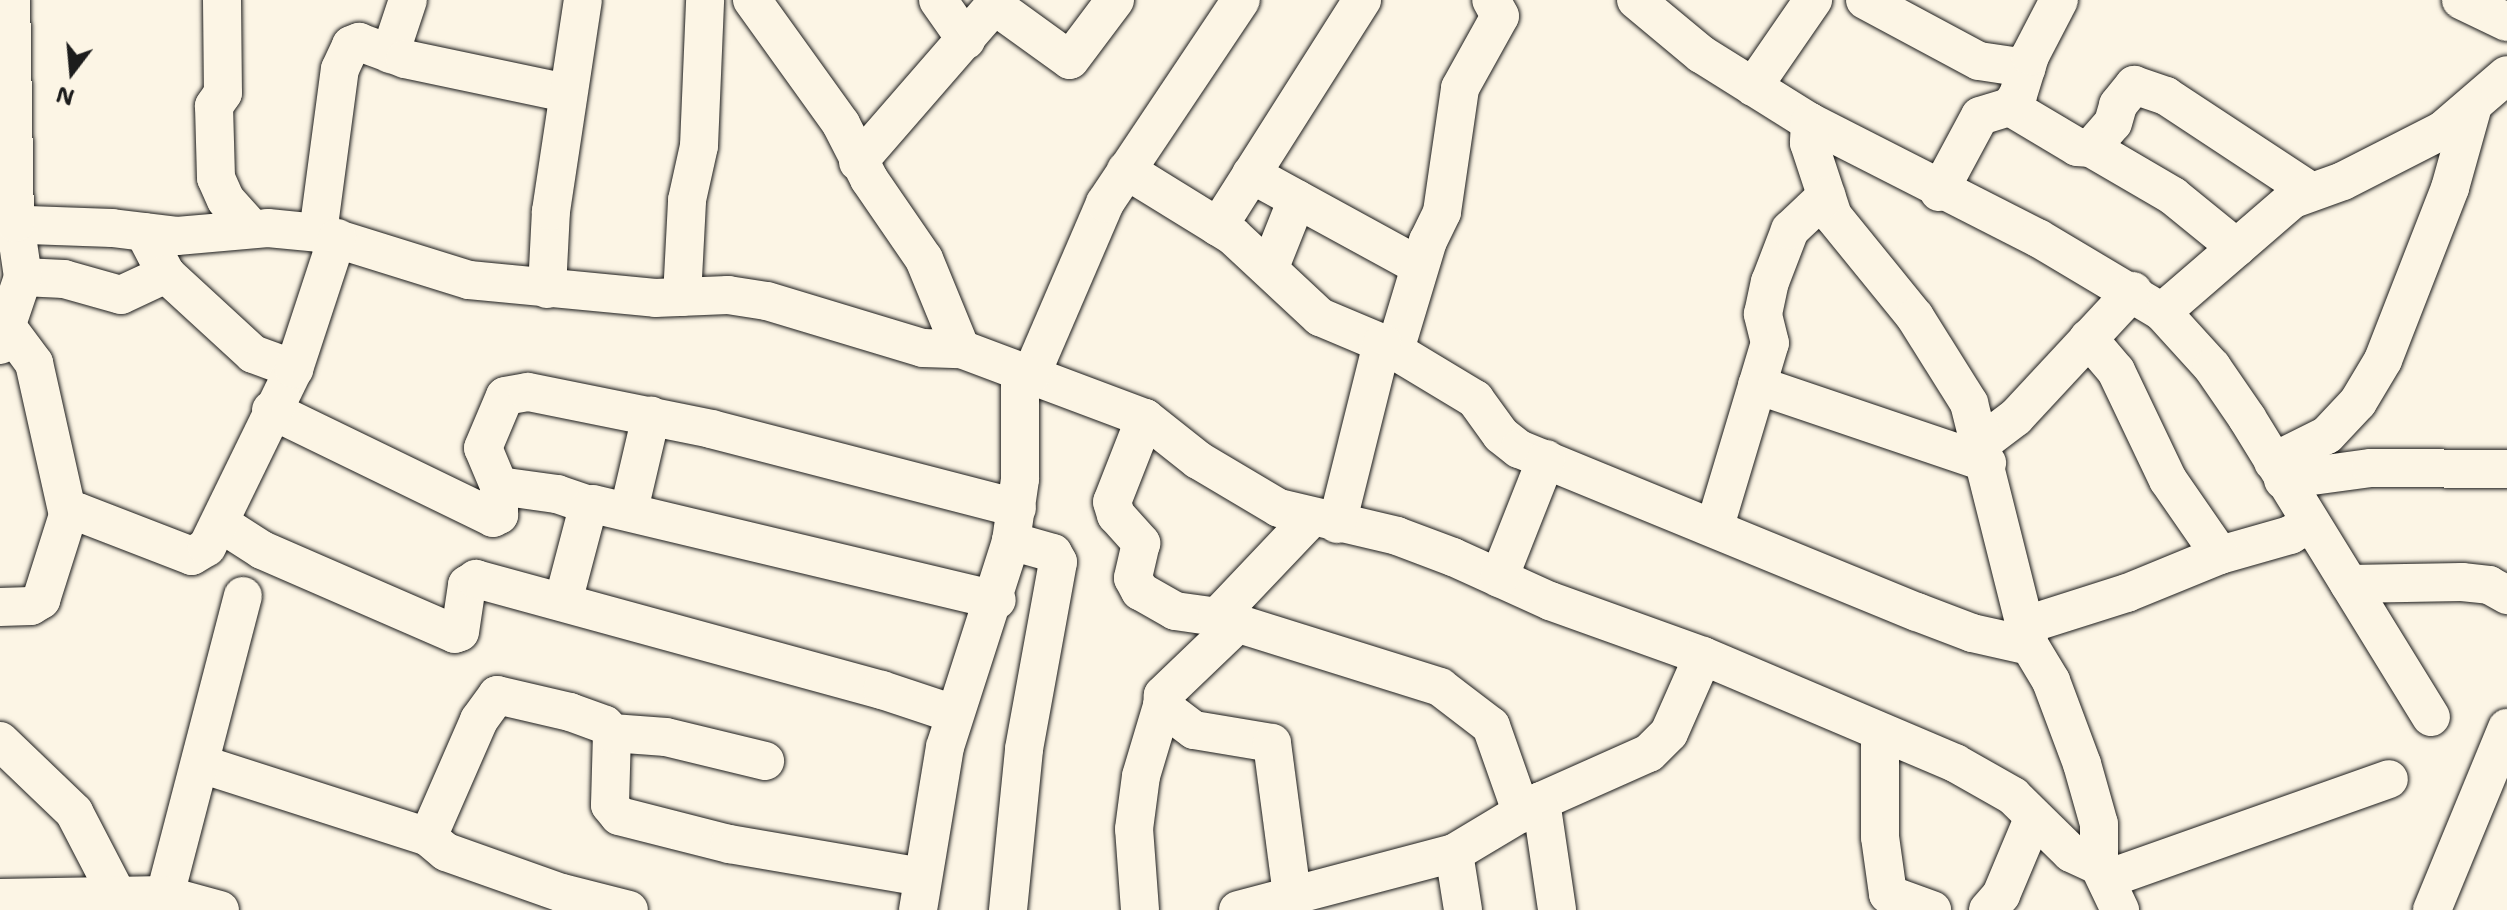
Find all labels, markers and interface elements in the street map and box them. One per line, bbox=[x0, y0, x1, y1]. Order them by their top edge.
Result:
north arrow bbox=[32, 32, 112, 112]
text: N bbox=[53, 79, 78, 112]

